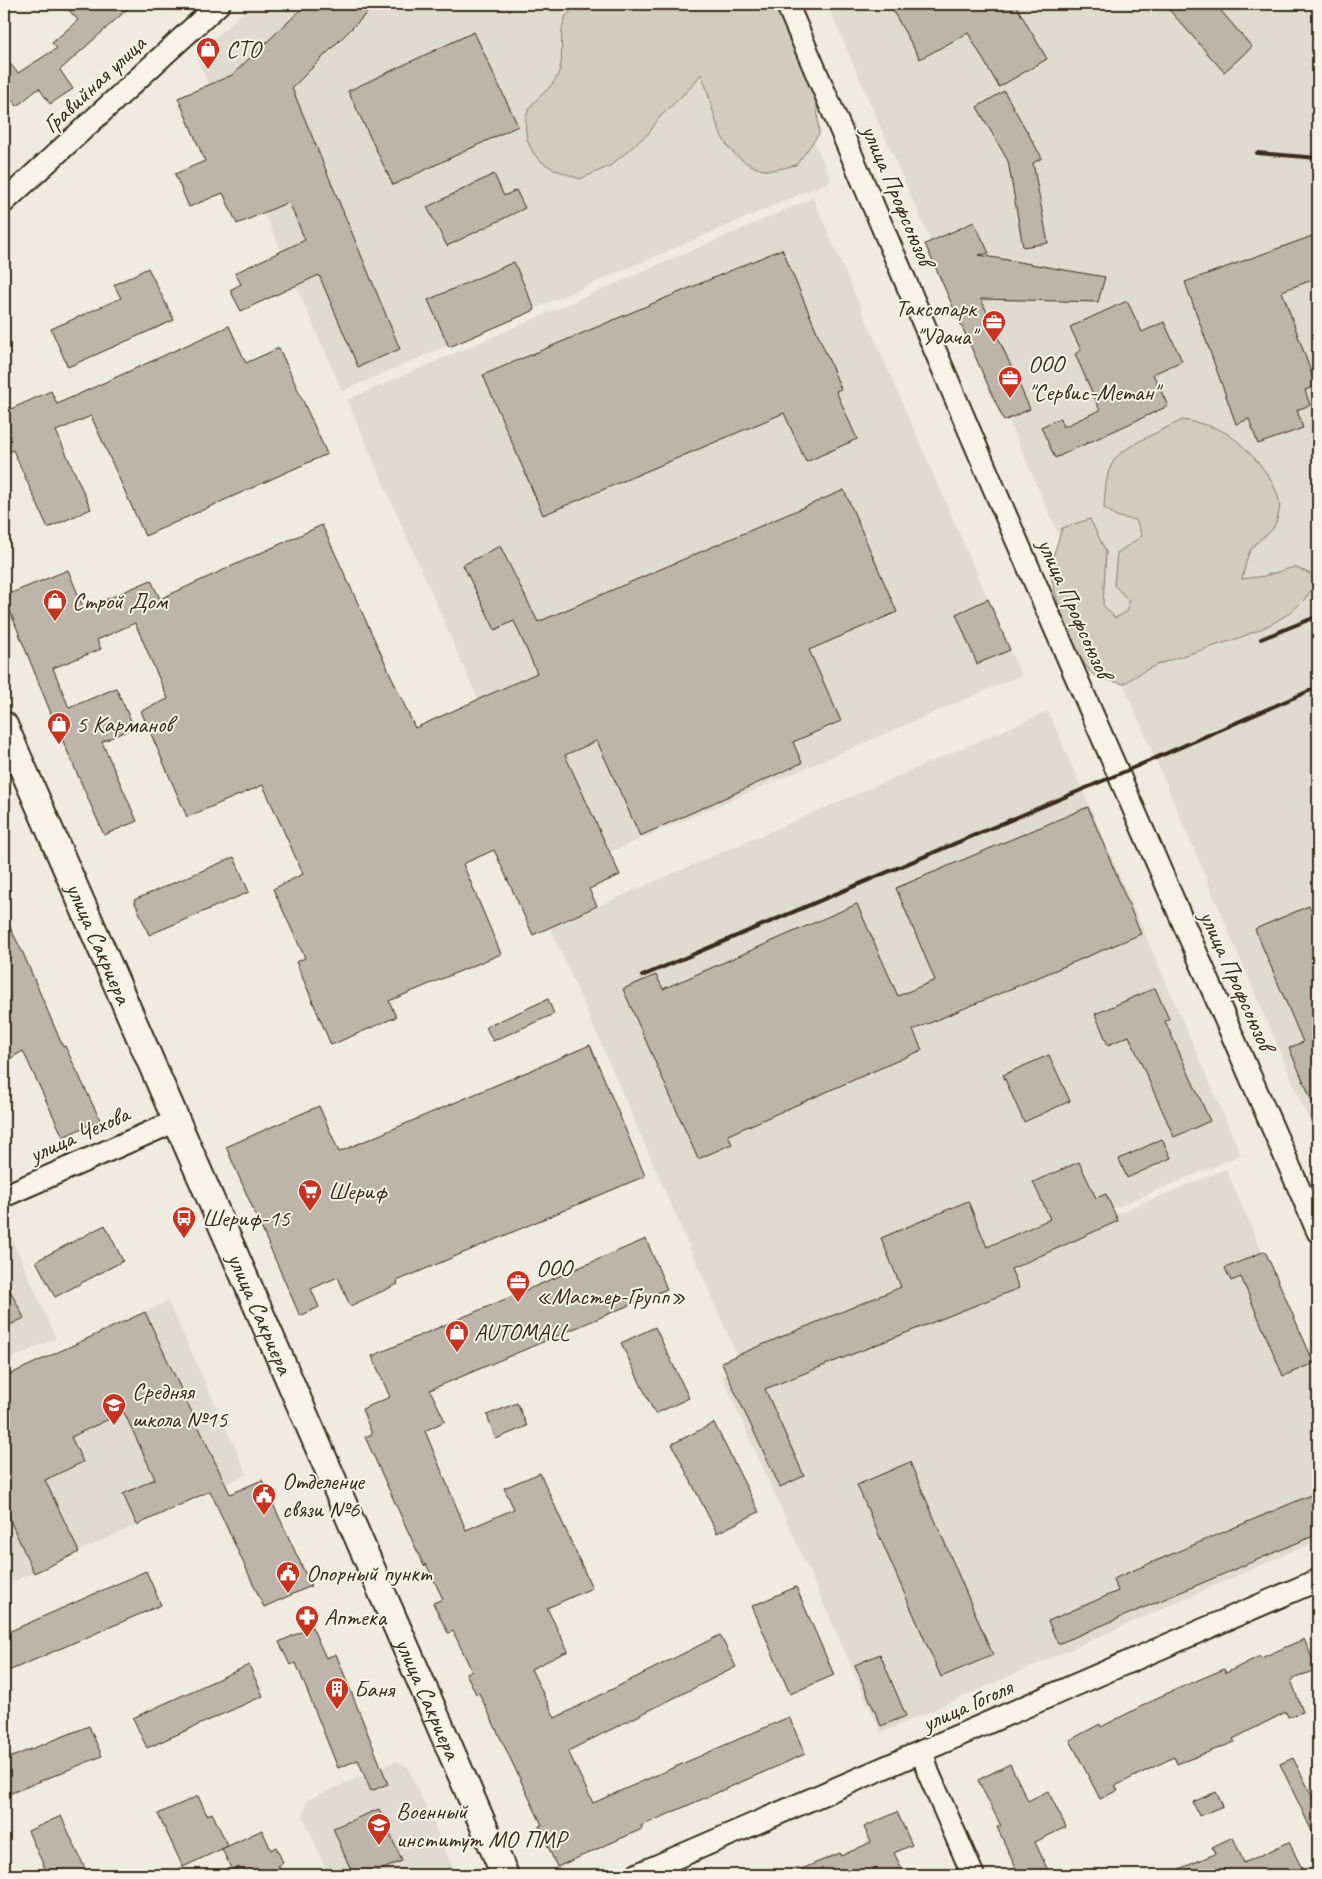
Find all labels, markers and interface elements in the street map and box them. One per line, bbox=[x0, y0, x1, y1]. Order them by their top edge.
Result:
street label: Гравийная улица bbox=[36, 28, 153, 139]
place label: СТО bbox=[226, 34, 264, 64]
shop icon: СТО bbox=[195, 36, 221, 70]
street label: улица Профсоюзов bbox=[854, 118, 943, 275]
place label: Таксопарк "Удача" bbox=[895, 293, 981, 351]
office icon: Таксопарк "Удача" bbox=[981, 309, 1007, 343]
place label: ООО "Сервис-Метан" bbox=[1028, 349, 1164, 407]
office icon: ООО "Сервис-Метан" bbox=[997, 365, 1023, 399]
street label: улица Профсоюзов bbox=[1030, 532, 1121, 688]
place label: Строй Дом bbox=[72, 586, 169, 616]
shop icon: Строй Дом bbox=[42, 588, 68, 622]
place label: 5 Карманов bbox=[76, 709, 178, 739]
shop icon: 5 Карманов bbox=[46, 711, 72, 745]
street label: улица Сакриера bbox=[59, 876, 139, 1010]
street label: улица Профсоюзов bbox=[1192, 904, 1283, 1060]
street label: улица Чехова bbox=[23, 1098, 136, 1170]
place label: Шериф bbox=[328, 1176, 388, 1206]
supermarket icon: Шериф bbox=[297, 1178, 323, 1212]
place label: Шериф-15 bbox=[202, 1203, 291, 1233]
bus stop icon: Шериф-15 bbox=[171, 1205, 197, 1239]
street label: улица Сакриера bbox=[220, 1246, 301, 1380]
place label: ООО «Мастер-Групп» bbox=[536, 1253, 686, 1311]
office icon: ООО «Мастер-Групп» bbox=[505, 1269, 531, 1303]
place label: AUTOMALL bbox=[474, 1317, 570, 1347]
shop icon: AUTOMALL bbox=[444, 1319, 470, 1353]
place label: Средняя школа №15 bbox=[132, 1376, 229, 1434]
school or university icon: Средняя школа №15 bbox=[101, 1392, 127, 1426]
place label: Отделение связи №6 bbox=[282, 1466, 366, 1524]
public building icon: Отделение связи №6 bbox=[251, 1482, 277, 1516]
place label: Опорный пункт bbox=[306, 1558, 433, 1588]
public building icon: Опорный пункт bbox=[275, 1560, 301, 1594]
place label: Аптека bbox=[324, 1602, 387, 1632]
pharmacy icon: Аптека bbox=[294, 1604, 320, 1638]
street label: улица Сакриера bbox=[388, 1631, 468, 1765]
street label: улица Гоголя bbox=[915, 1671, 1019, 1739]
place label: Баня bbox=[354, 1674, 396, 1704]
building icon: Баня bbox=[324, 1676, 350, 1710]
place label: Военный институт МО ПМР bbox=[396, 1796, 570, 1854]
school or university icon: Военный институт МО ПМР bbox=[366, 1812, 392, 1846]

